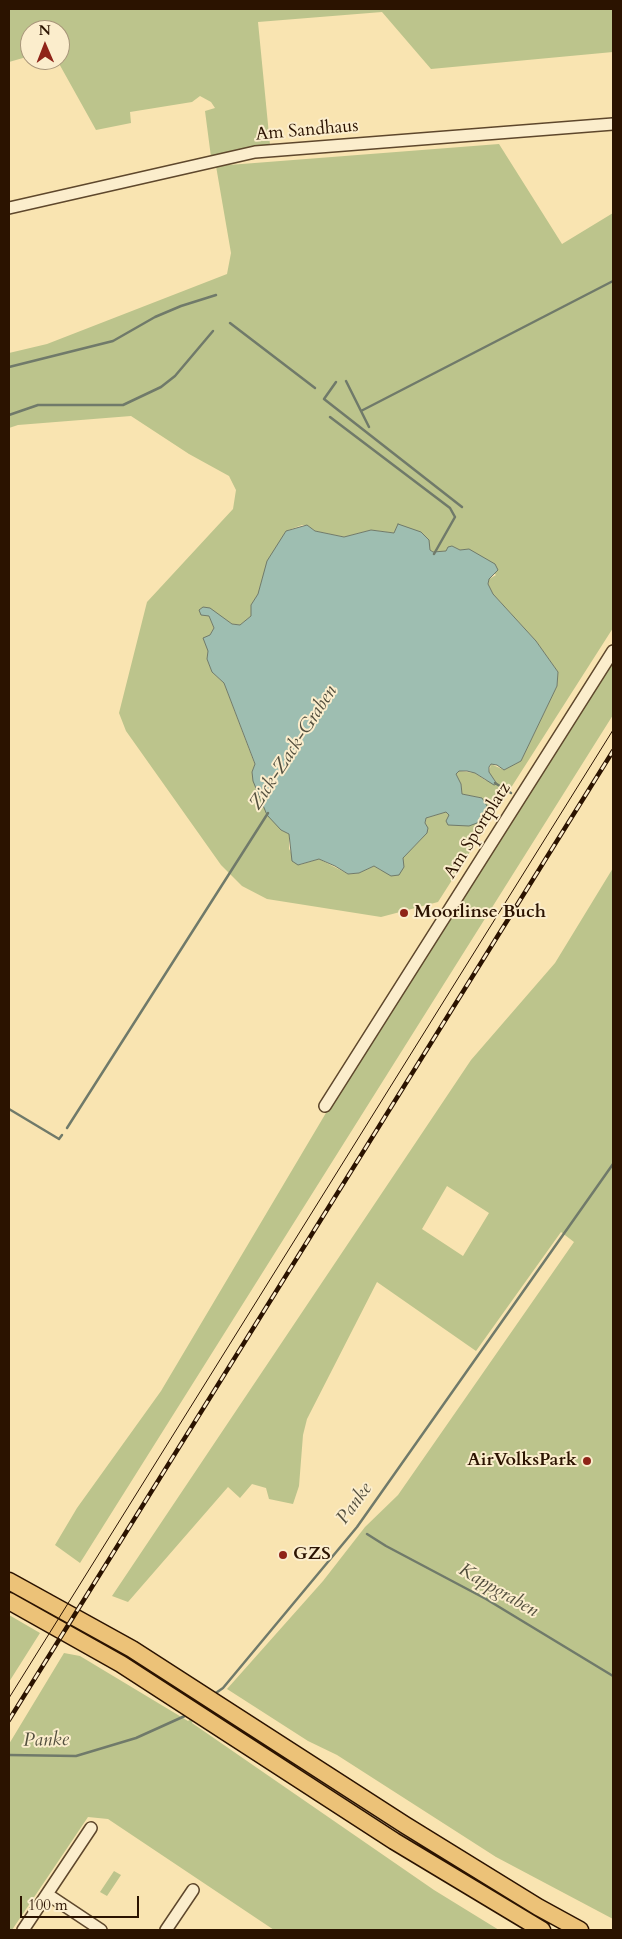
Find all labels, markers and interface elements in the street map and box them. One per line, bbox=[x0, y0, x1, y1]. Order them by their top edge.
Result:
north arrow bbox=[20, 20, 70, 70]
text: N bbox=[39, 21, 51, 40]
street label: Am Sandhaus bbox=[255, 116, 359, 146]
water label: Zick-Zack-Graben bbox=[245, 682, 343, 814]
street label: Am Sportplatz bbox=[440, 779, 516, 883]
place label: Moorlinse Buch bbox=[414, 902, 546, 924]
marker: Moorlinse Buch bbox=[398, 907, 410, 919]
place label: AirVolksPark bbox=[467, 1450, 577, 1472]
marker: AirVolksPark bbox=[581, 1455, 593, 1467]
water label: Panke bbox=[332, 1479, 378, 1529]
place label: GZS bbox=[293, 1544, 331, 1566]
marker: GZS bbox=[277, 1549, 289, 1561]
water label: Kappgraben bbox=[454, 1559, 542, 1623]
water label: Panke bbox=[23, 1729, 69, 1753]
scale bar bbox=[22, 1886, 141, 1918]
text: 100 m bbox=[28, 1895, 68, 1915]

